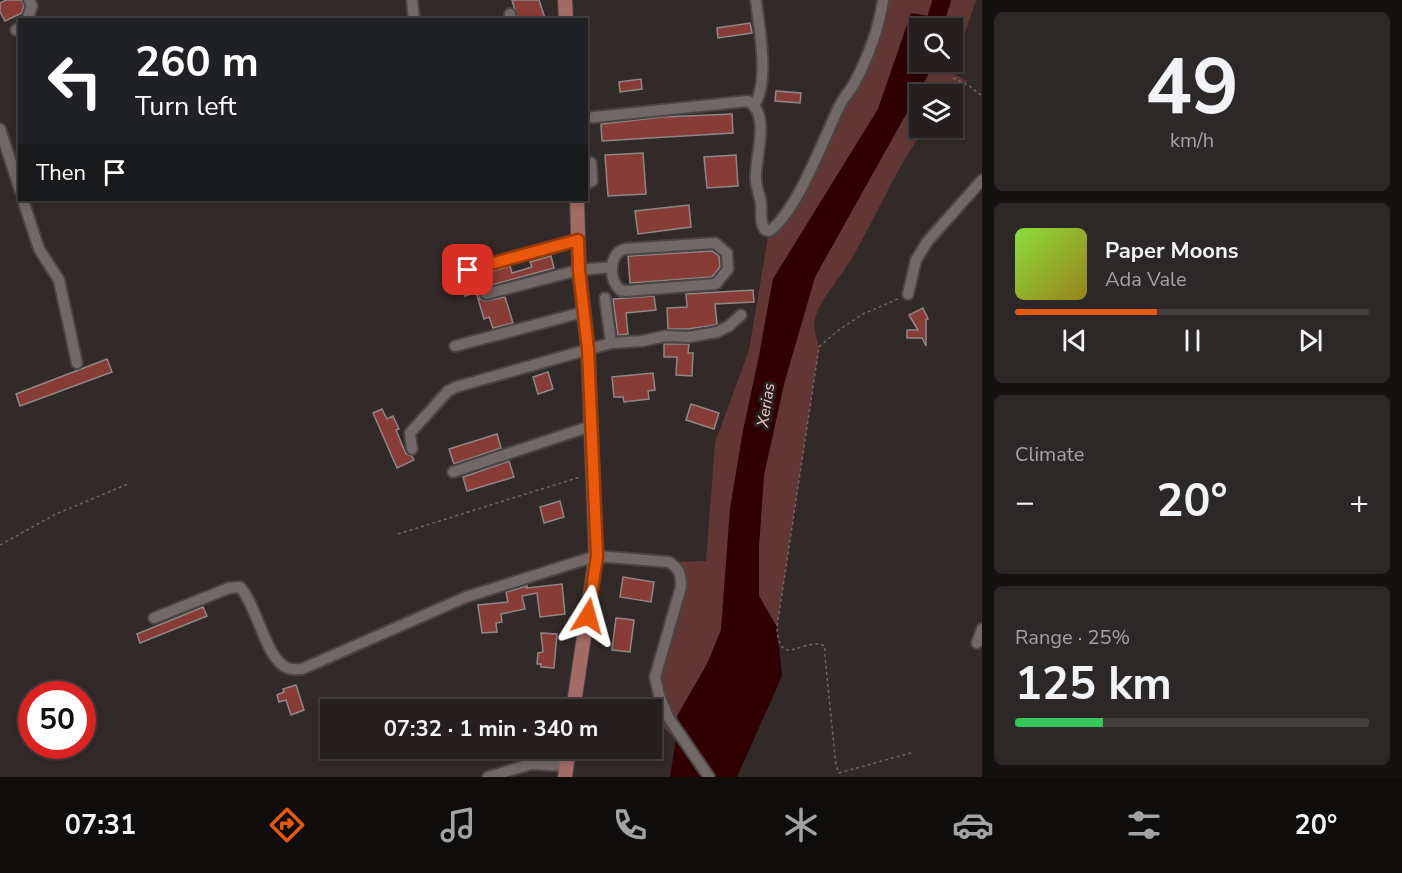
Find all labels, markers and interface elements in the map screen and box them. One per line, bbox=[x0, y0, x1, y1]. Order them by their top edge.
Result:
map controls bbox=[909, 18, 963, 138]
button: search bbox=[909, 18, 963, 72]
text: 260 m bbox=[135, 34, 259, 91]
text: 49 bbox=[1145, 34, 1239, 141]
icon: left bbox=[36, 42, 114, 120]
button: layers bbox=[909, 84, 963, 138]
text: Turn left bbox=[135, 88, 236, 125]
text: km/h bbox=[1170, 127, 1214, 154]
icon: arrive bbox=[98, 156, 131, 189]
text: Then bbox=[36, 158, 86, 188]
text: Paper Moons bbox=[1105, 236, 1239, 266]
pin bbox=[442, 244, 493, 295]
icon: arrive bbox=[451, 253, 484, 286]
text: Ada Vale bbox=[1105, 266, 1187, 293]
icon: previous bbox=[1058, 324, 1091, 357]
icon: pause bbox=[1176, 324, 1209, 357]
icon: next bbox=[1294, 324, 1327, 357]
water label: Xerias bbox=[752, 381, 780, 430]
text: Climate bbox=[1015, 441, 1084, 468]
text: 20° bbox=[1156, 471, 1228, 532]
text: − bbox=[1015, 480, 1035, 525]
text: + bbox=[1349, 480, 1369, 525]
position arrow bbox=[556, 584, 620, 648]
text: Range · 25% bbox=[1015, 624, 1130, 651]
text: 125 km bbox=[1015, 654, 1172, 715]
speed limit sign: 50 bbox=[18, 681, 96, 759]
text: 07:32 · 1 min · 340 m bbox=[384, 714, 598, 744]
icon: directions bbox=[266, 804, 308, 846]
icon: music bbox=[437, 804, 479, 846]
icon: phone bbox=[609, 804, 651, 846]
icon: climate bbox=[780, 804, 822, 846]
icon: car bbox=[952, 804, 994, 846]
icon: filters bbox=[1123, 804, 1165, 846]
text: 07:31 bbox=[65, 807, 136, 844]
text: 20° bbox=[1295, 807, 1337, 844]

